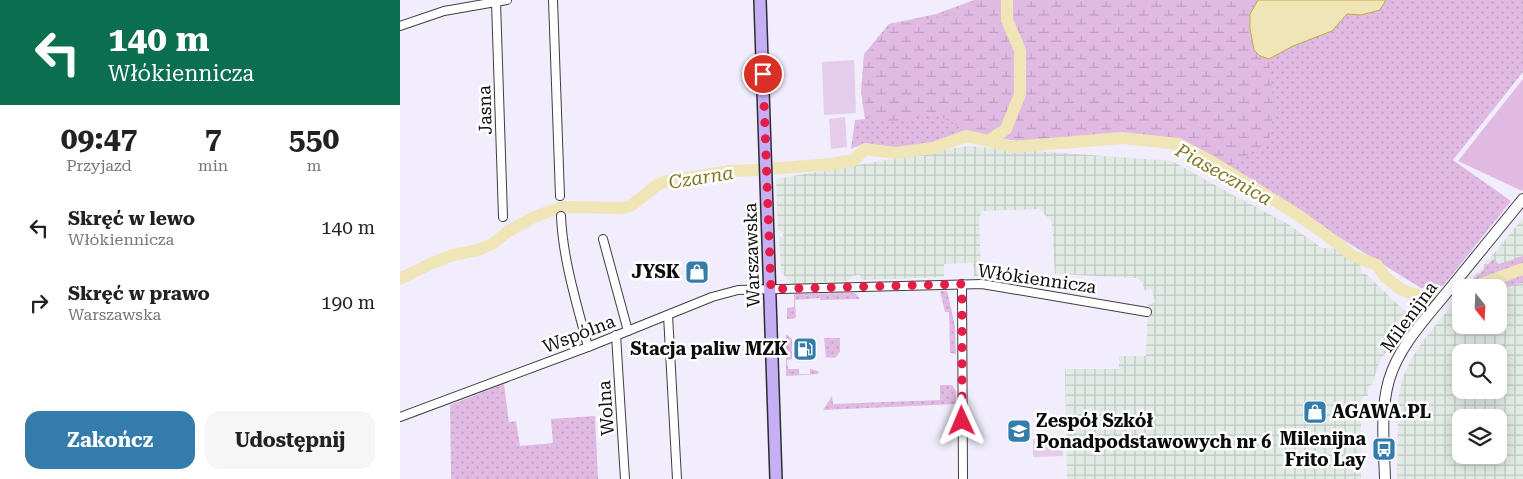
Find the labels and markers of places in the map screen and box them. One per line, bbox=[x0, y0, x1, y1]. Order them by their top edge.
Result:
pin bbox=[742, 53, 784, 95]
shop icon: JYSK bbox=[684, 259, 710, 285]
place label: JYSK bbox=[631, 261, 680, 282]
fuel station icon: Stacja paliw MZK bbox=[792, 336, 818, 362]
place label: Stacja paliw MZK bbox=[630, 338, 788, 359]
shop icon: AGAWA.PL bbox=[1302, 399, 1328, 425]
place label: AGAWA.PL bbox=[1332, 401, 1431, 422]
place label: Zespół Szkół Ponadpodstawowych nr 6 bbox=[1036, 410, 1271, 452]
school or university icon: Zespół Szkół Ponadpodstawowych nr 6 bbox=[1006, 418, 1032, 444]
place label: Milenijna Frito Lay bbox=[1280, 428, 1366, 470]
bus stop icon: Milenijna Frito Lay bbox=[1371, 436, 1397, 462]

